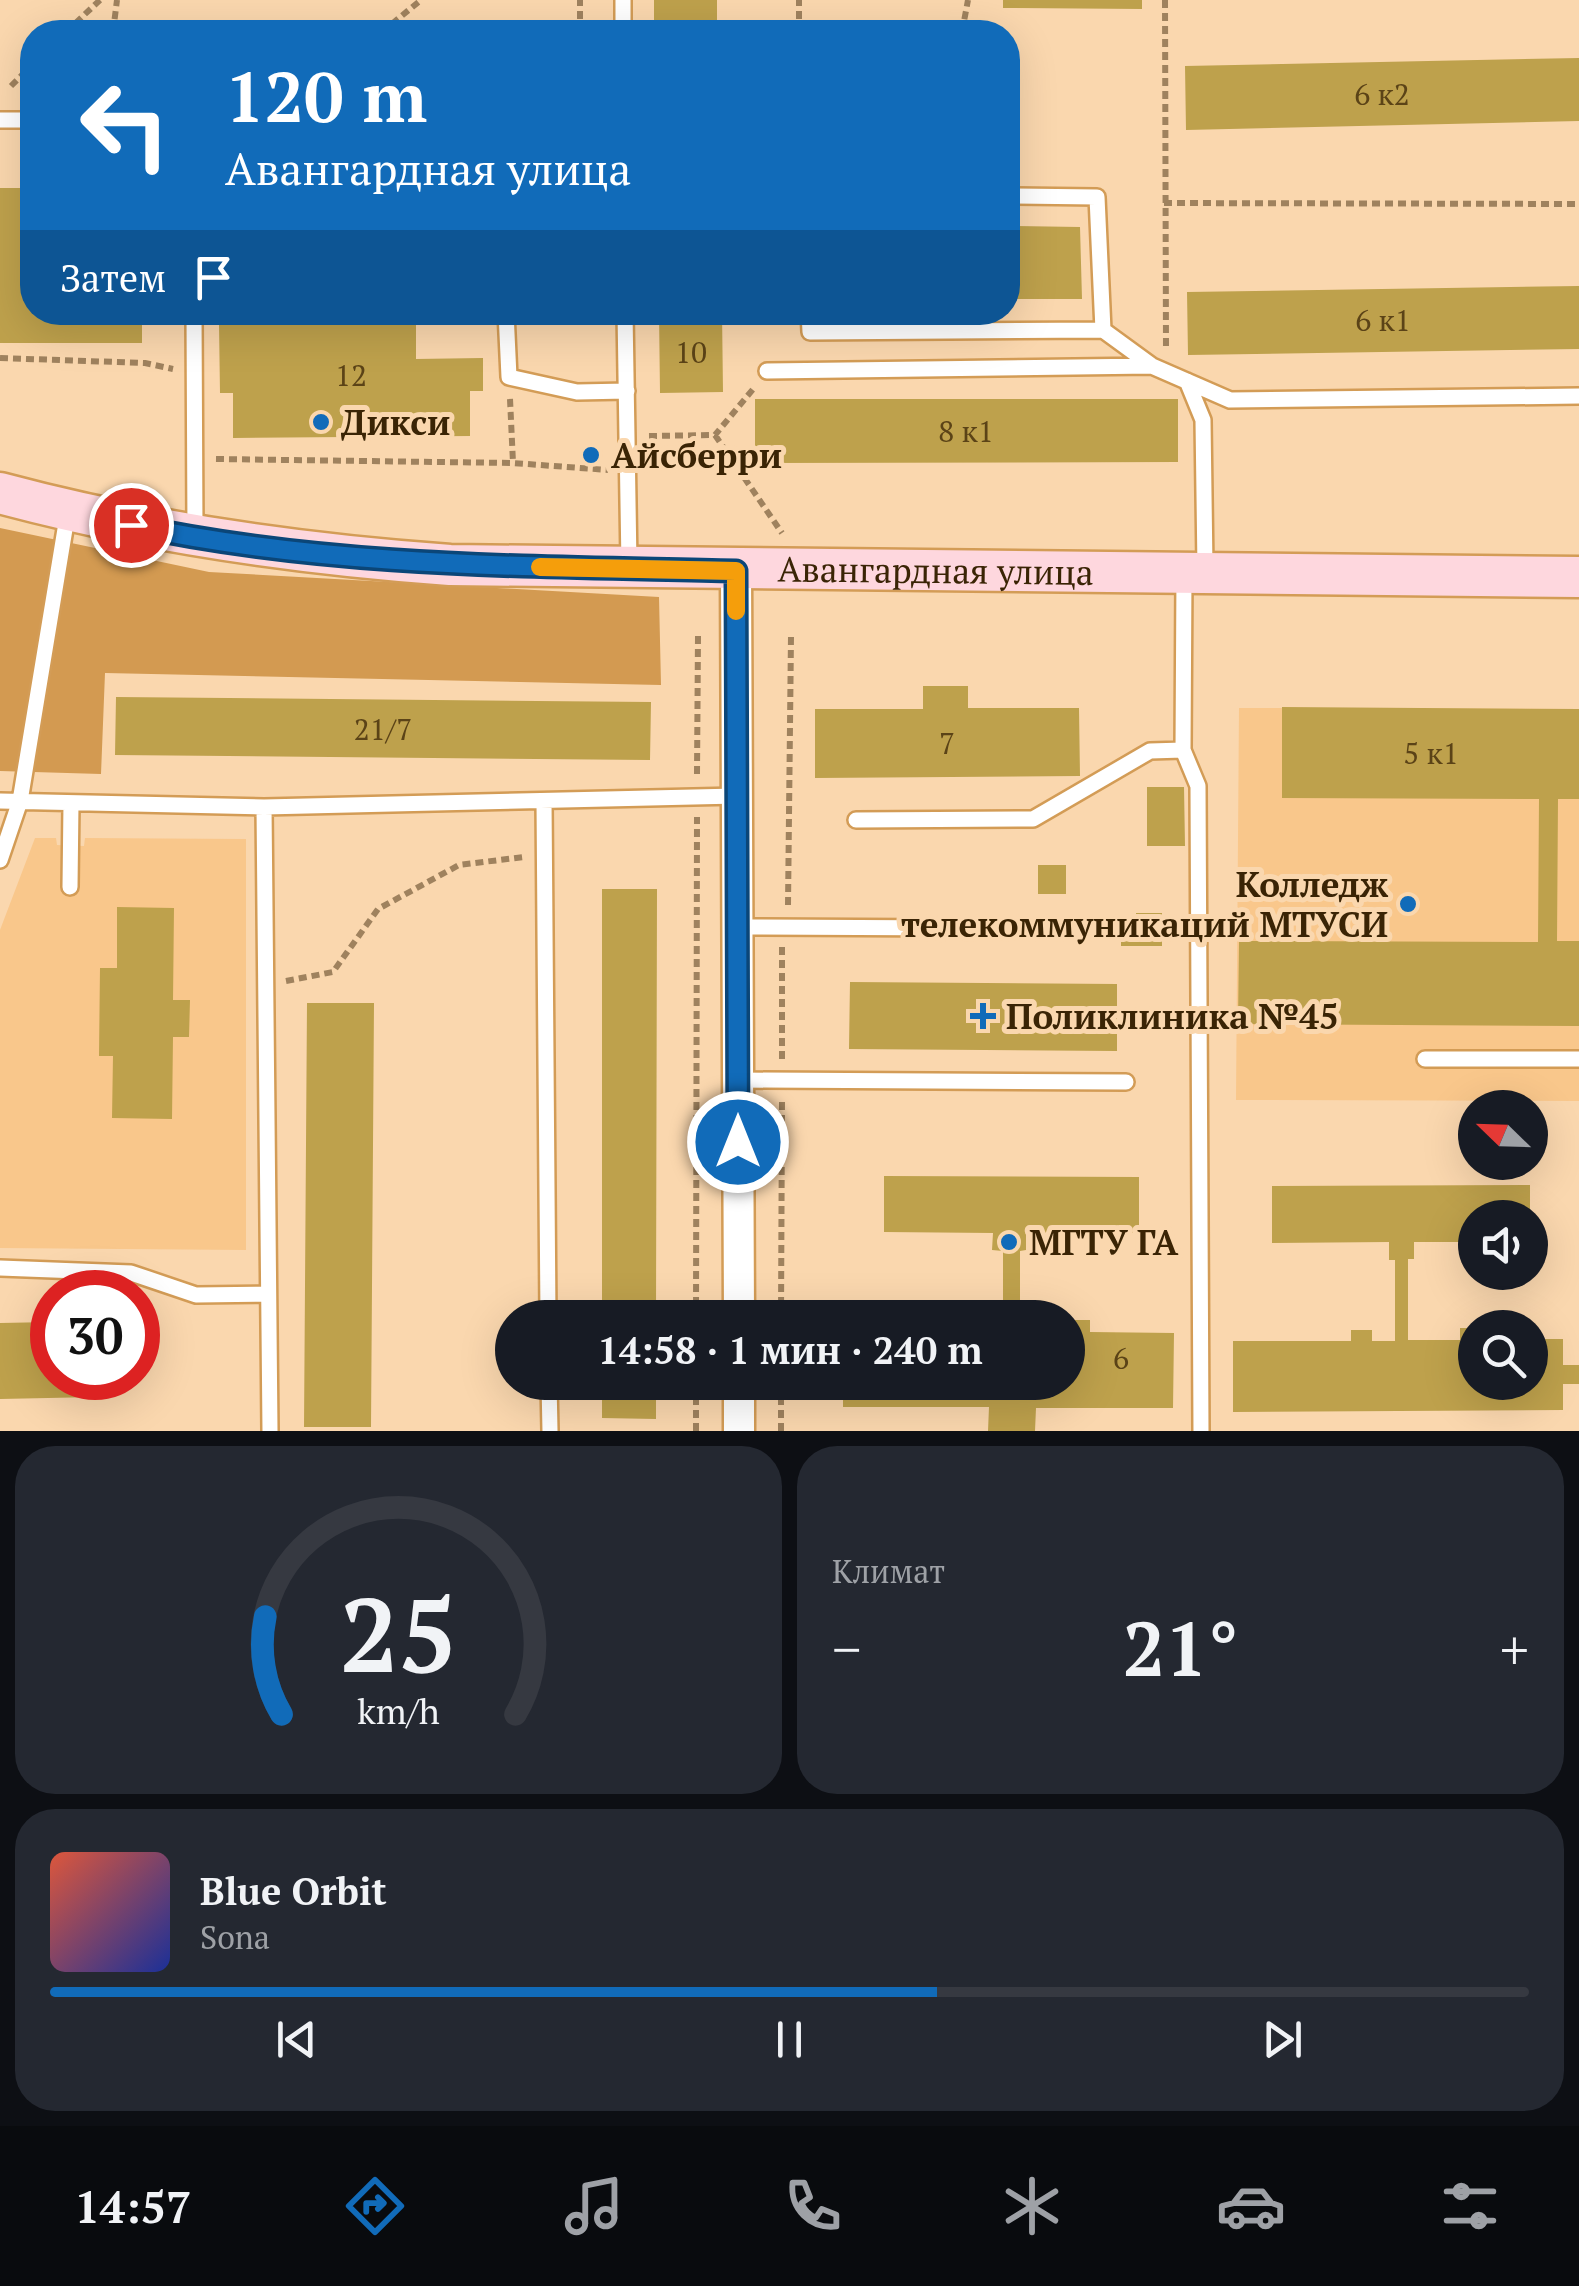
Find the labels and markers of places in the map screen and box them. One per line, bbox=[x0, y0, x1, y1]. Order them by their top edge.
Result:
place label: Дикси bbox=[341, 399, 450, 445]
marker: Дикси bbox=[310, 411, 332, 433]
place label: Айсберри bbox=[611, 432, 782, 478]
marker: Айсберри bbox=[580, 444, 602, 466]
pin bbox=[89, 483, 174, 568]
place label: Колледж телекоммуникаций МТУСИ bbox=[901, 861, 1389, 947]
marker: Колледж телекоммуникаций МТУСИ bbox=[1397, 893, 1419, 915]
place label: Поликлиника №45 bbox=[1006, 993, 1339, 1039]
marker: Поликлиника №45 bbox=[970, 1003, 996, 1029]
place label: МГТУ ГА bbox=[1029, 1219, 1179, 1265]
marker: МГТУ ГА bbox=[998, 1231, 1020, 1253]

